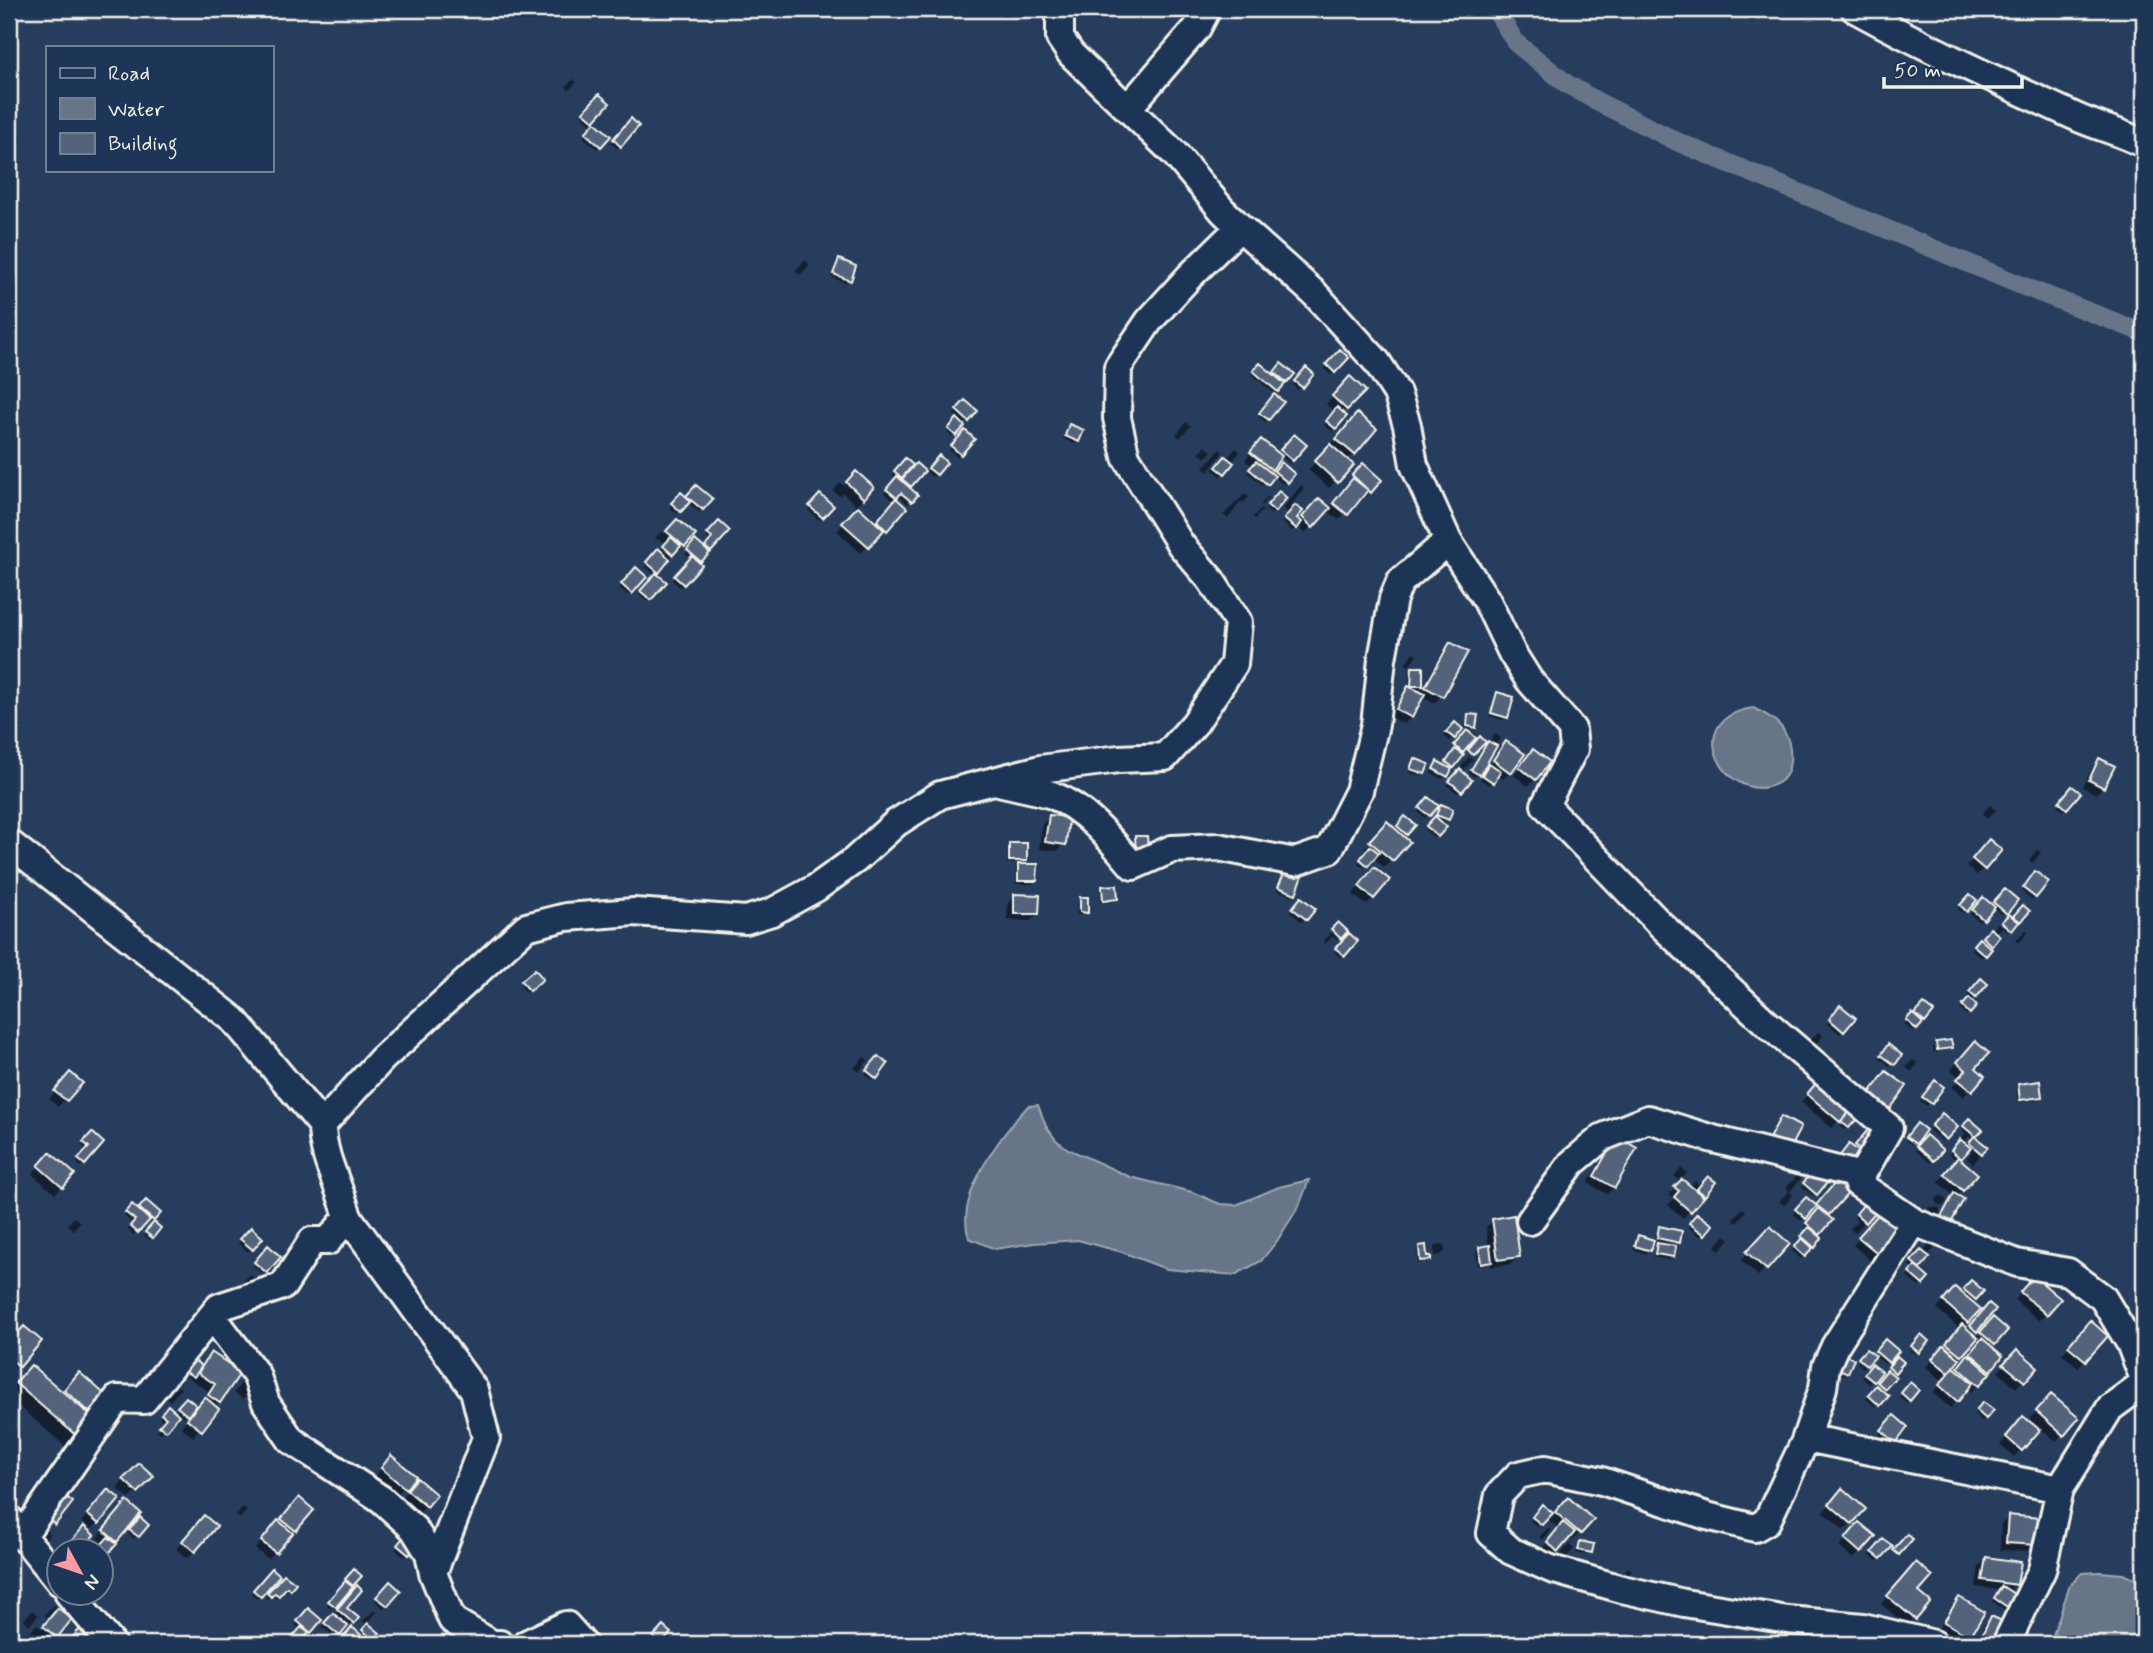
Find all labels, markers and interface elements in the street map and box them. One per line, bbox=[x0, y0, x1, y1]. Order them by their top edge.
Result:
legend bbox=[46, 46, 273, 172]
scale bar bbox=[1884, 46, 2022, 90]
text: 50 m bbox=[1894, 57, 1941, 85]
text: Road bbox=[108, 60, 150, 88]
text: Water bbox=[108, 96, 164, 124]
text: Building bbox=[108, 130, 178, 160]
north arrow bbox=[46, 1538, 116, 1608]
text: N bbox=[78, 1569, 106, 1595]

